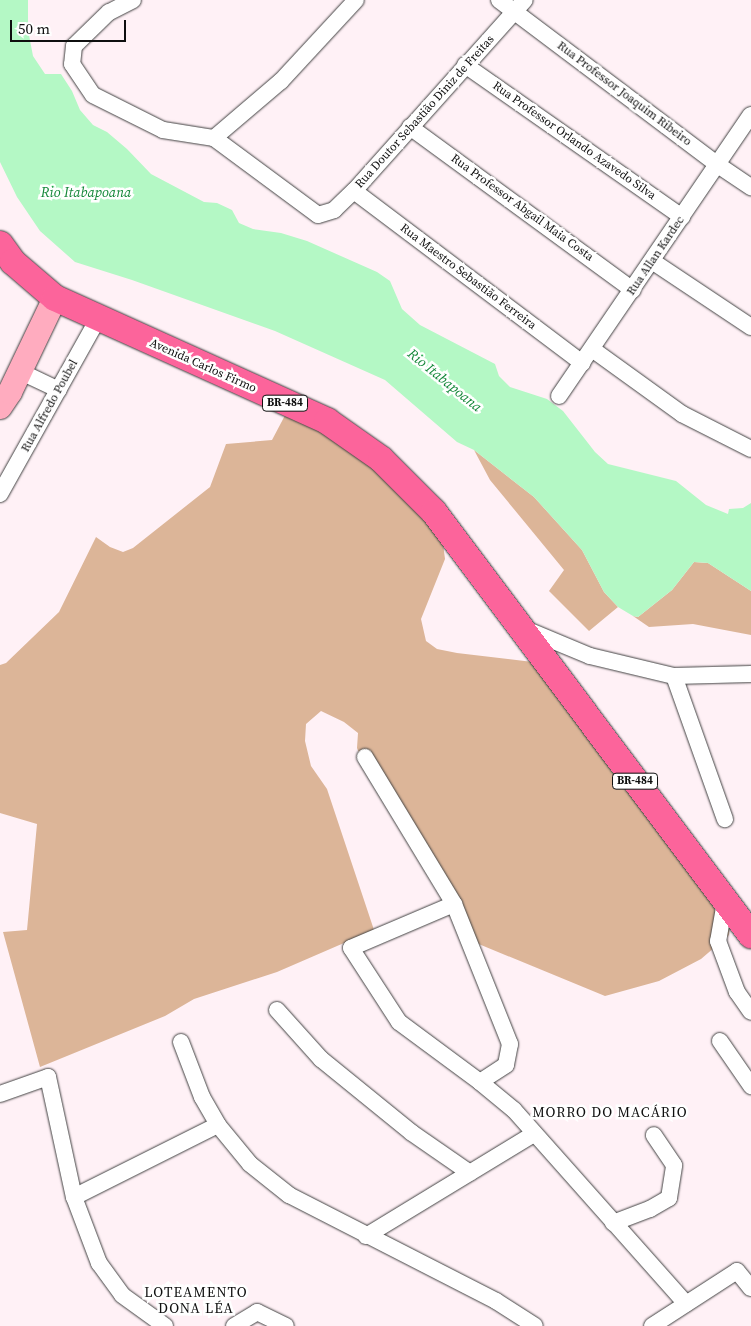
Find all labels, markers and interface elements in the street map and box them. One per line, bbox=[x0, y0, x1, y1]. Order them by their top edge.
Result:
scale bar bbox=[12, 10, 129, 42]
text: 50 m bbox=[18, 18, 50, 39]
street label: Rua Doutor Sebastião Diniz de Freitas bbox=[352, 33, 498, 191]
street label: Rua Professor Joaquim Ribeiro bbox=[554, 39, 694, 149]
street label: Rua Professor Orlando Azavedo Silva bbox=[490, 79, 658, 203]
street label: Rua Professor Abgail Maia Costa bbox=[448, 151, 596, 265]
water label: Rio Itabapoana bbox=[41, 184, 131, 200]
street label: Rua Allan Kardec bbox=[624, 214, 688, 298]
street label: Rua Maestro Sebastião Ferreira bbox=[397, 221, 539, 333]
street label: Avenida Carlos Firmo bbox=[147, 336, 259, 396]
water label: Rio Itabapoana bbox=[404, 345, 486, 415]
street label: Rua Alfredo Poubel bbox=[19, 357, 81, 455]
road number: BR-484 bbox=[261, 394, 309, 412]
road number: BR-484 bbox=[611, 772, 659, 789]
district label: MORRO DO MACÁRIO bbox=[530, 1104, 690, 1120]
district label: LOTEAMENTO DONA LÉA bbox=[143, 1284, 249, 1316]

